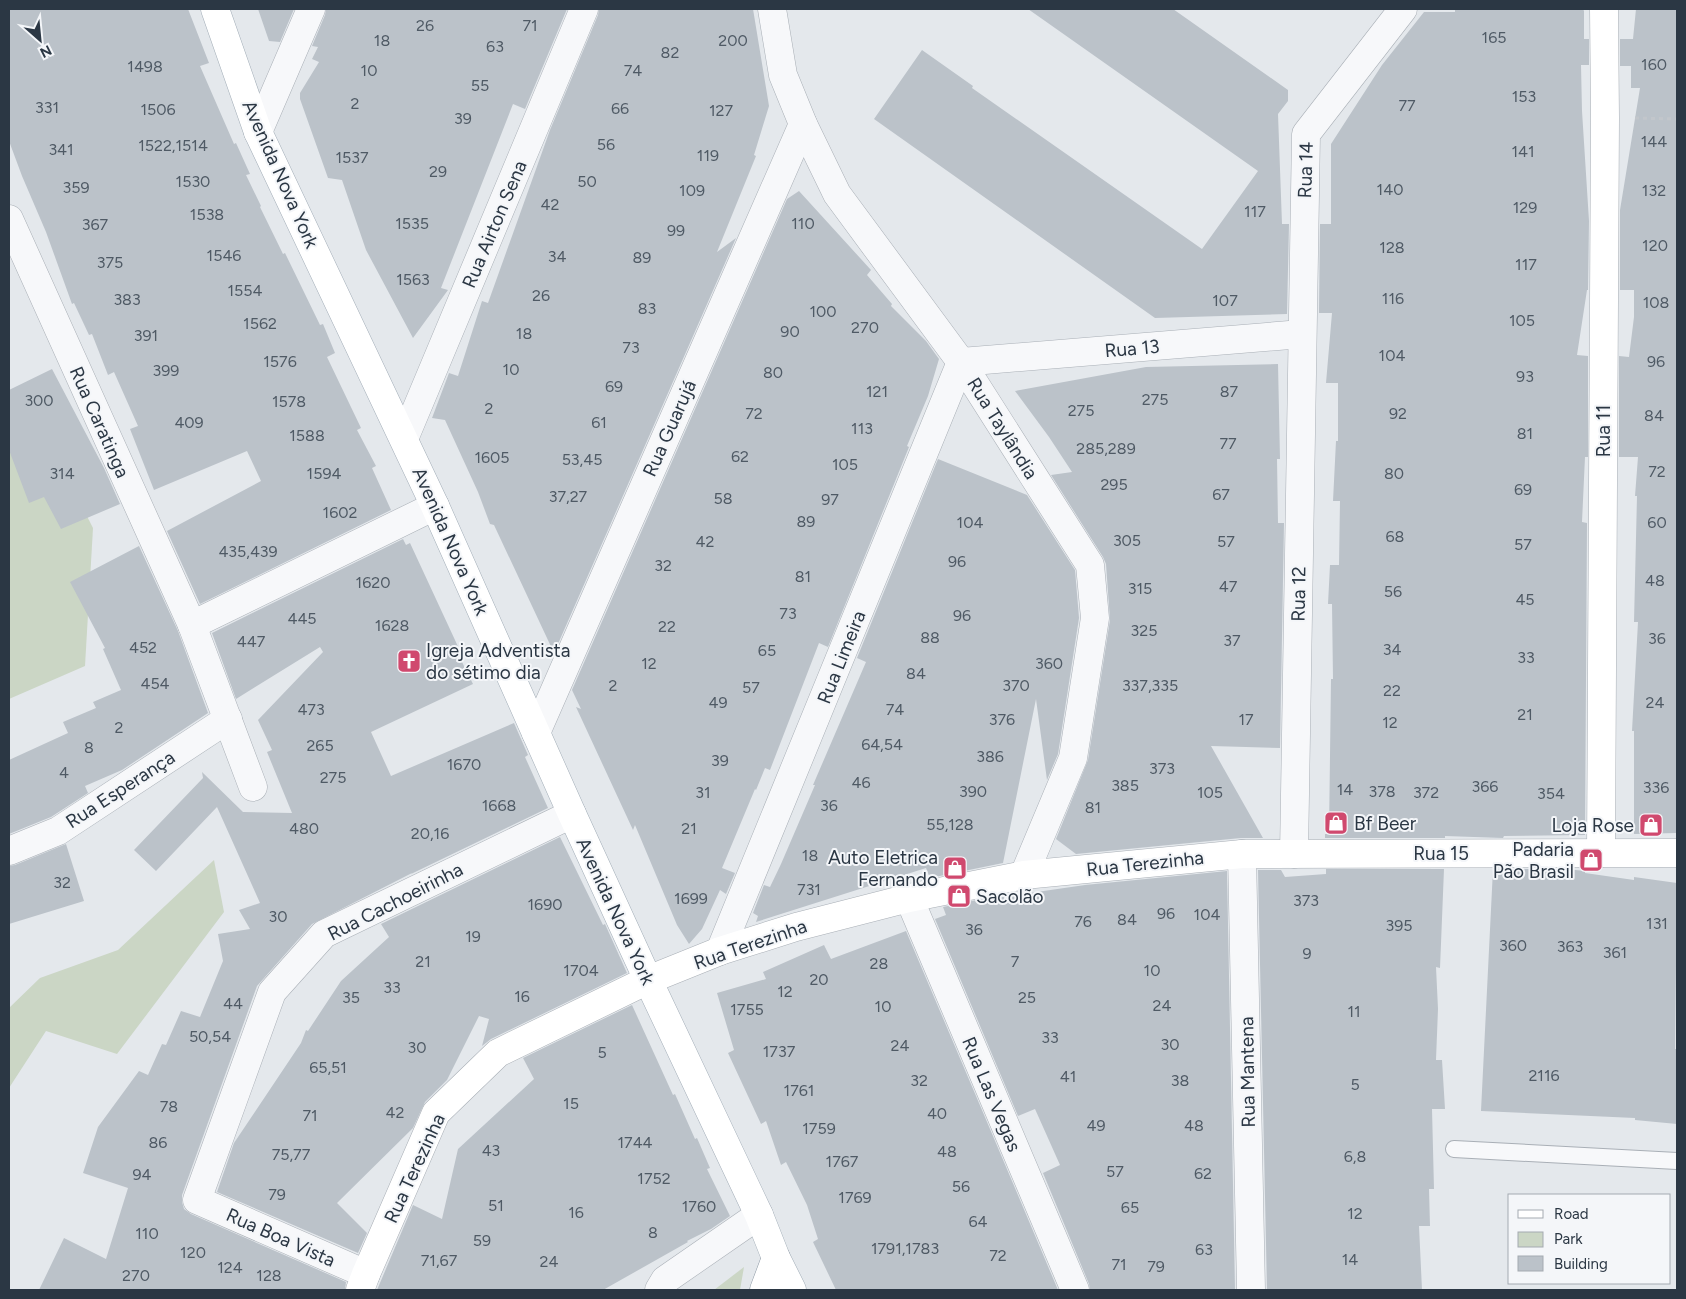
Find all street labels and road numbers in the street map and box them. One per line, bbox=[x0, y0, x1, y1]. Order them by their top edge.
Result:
street label: Avenida Nova York bbox=[238, 97, 324, 253]
street label: Rua 14 bbox=[1293, 141, 1318, 199]
street label: Rua Airton Sena bbox=[457, 157, 532, 291]
street label: Rua 13 bbox=[1104, 335, 1160, 362]
street label: Rua Caratinga bbox=[65, 363, 134, 481]
street label: Rua Taylândia bbox=[962, 373, 1043, 483]
street label: Rua Guarujá bbox=[638, 376, 701, 480]
street label: Rua 11 bbox=[1592, 405, 1615, 457]
street label: Avenida Nova York bbox=[408, 464, 494, 620]
street label: Rua 12 bbox=[1287, 566, 1310, 622]
street label: Rua Limeira bbox=[812, 607, 871, 707]
street label: Rua Esperança bbox=[61, 746, 179, 833]
street label: Avenida Nova York bbox=[571, 834, 660, 989]
street label: Rua 15 bbox=[1413, 842, 1469, 865]
street label: Rua Terezinha bbox=[1085, 846, 1205, 881]
street label: Rua Cachoeirinha bbox=[324, 857, 467, 945]
street label: Rua Terezinha bbox=[691, 914, 810, 975]
street label: Rua Mantena bbox=[1235, 1016, 1260, 1128]
street label: Rua Las Vegas bbox=[957, 1033, 1026, 1155]
street label: Rua Terezinha bbox=[379, 1110, 450, 1227]
street label: Rua Boa Vista bbox=[223, 1203, 339, 1272]

